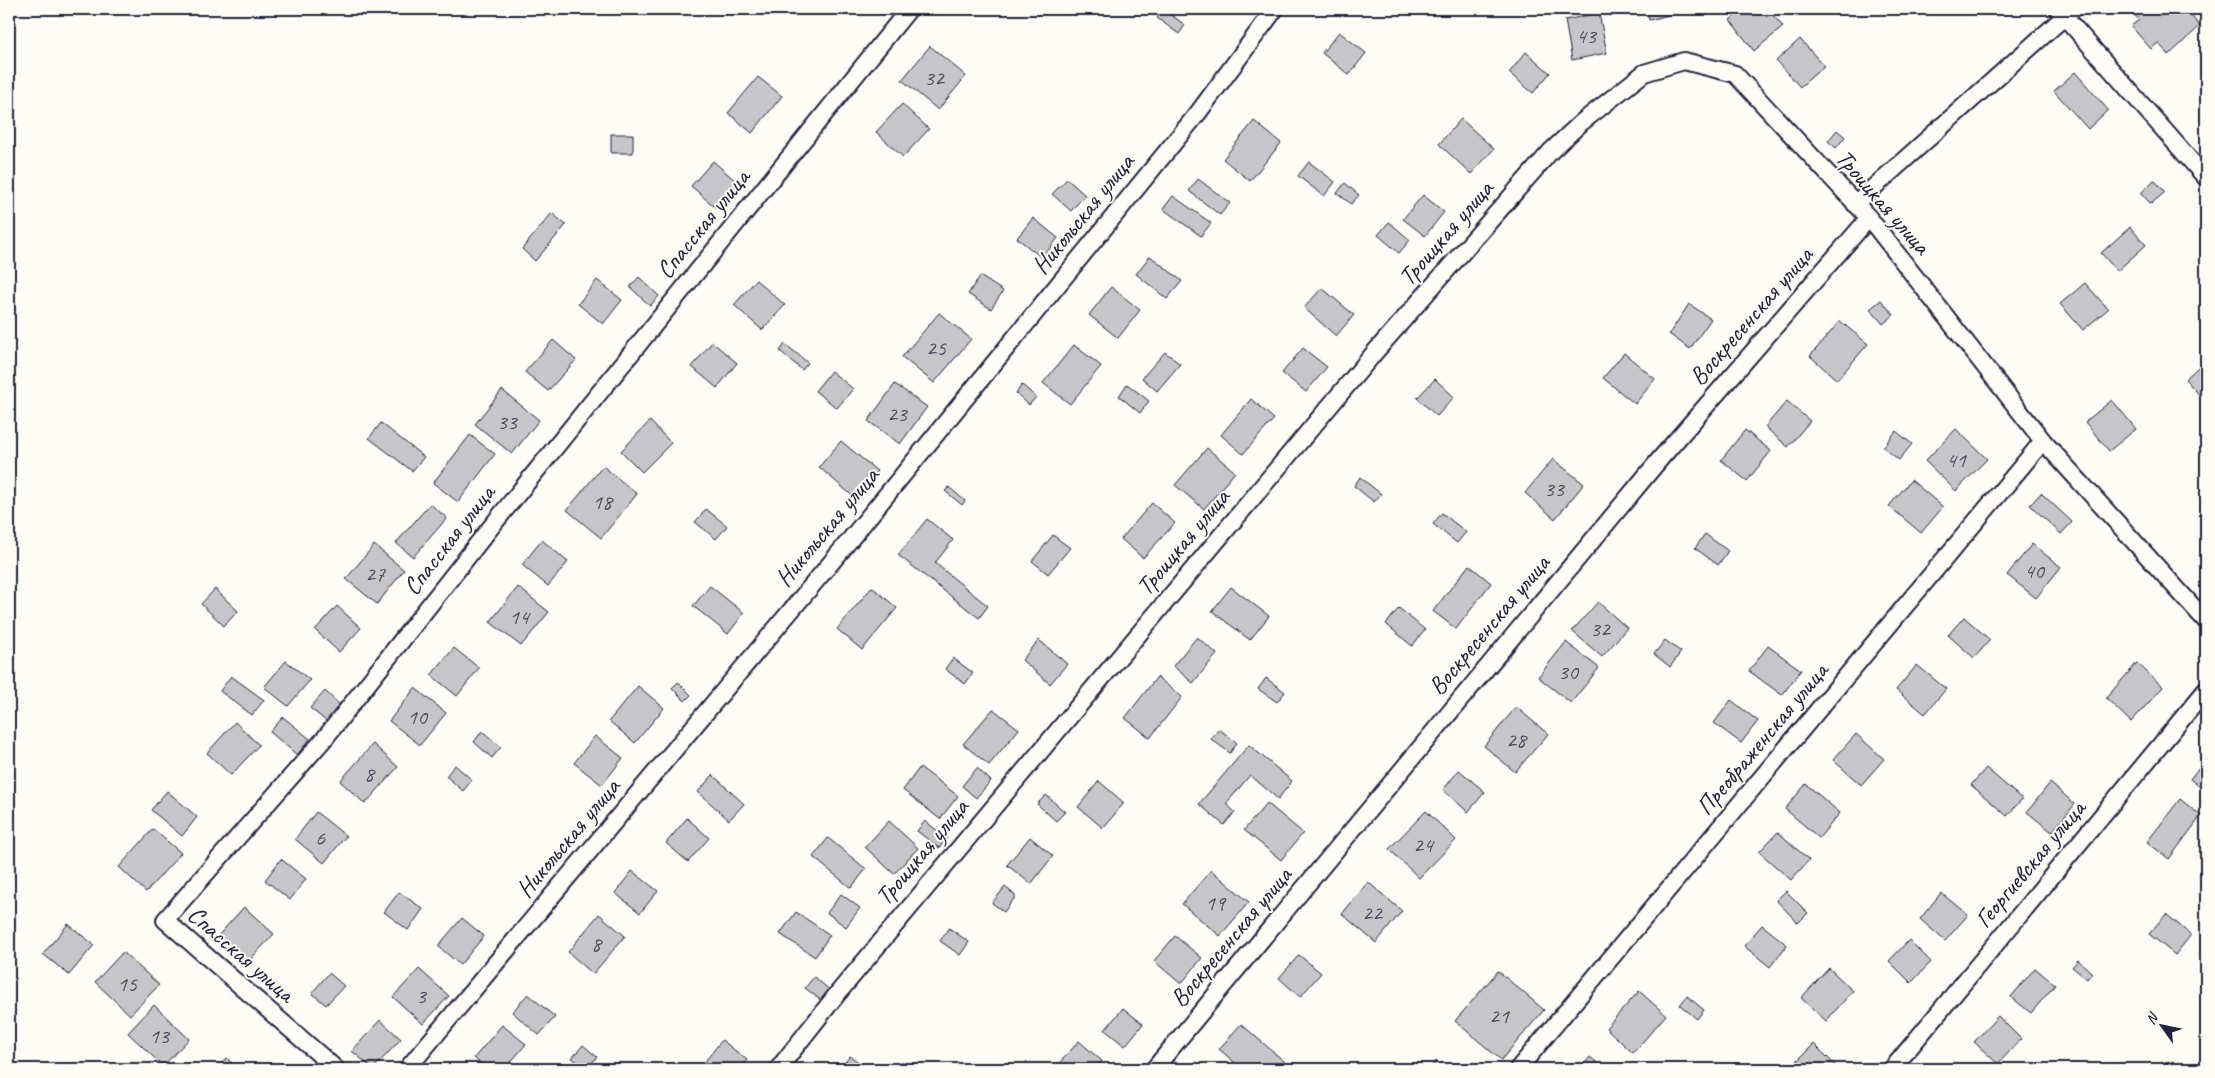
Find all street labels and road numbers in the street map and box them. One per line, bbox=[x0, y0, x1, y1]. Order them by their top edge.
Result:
street label: Троицкая улица bbox=[1828, 143, 1939, 263]
street label: Никольская улица bbox=[1025, 146, 1143, 281]
street label: Спасская улица bbox=[649, 161, 759, 285]
street label: Троицкая улица bbox=[1391, 172, 1502, 292]
street label: Воскресенская улица bbox=[1682, 239, 1821, 392]
street label: Никольская улица bbox=[768, 459, 888, 593]
street label: Спасская улица bbox=[396, 476, 504, 602]
street label: Троицкая улица bbox=[1129, 481, 1238, 602]
street label: Воскресенская улица bbox=[1421, 547, 1558, 702]
street label: Преображенская улица bbox=[1689, 654, 1837, 822]
street label: Никольская улица bbox=[509, 770, 629, 904]
street label: Троицкая улица bbox=[868, 791, 977, 912]
street label: Георгиевская улица bbox=[1967, 792, 2094, 934]
street label: Воскресенская улица bbox=[1163, 859, 1300, 1014]
street label: Спасская улица bbox=[181, 899, 303, 1011]

